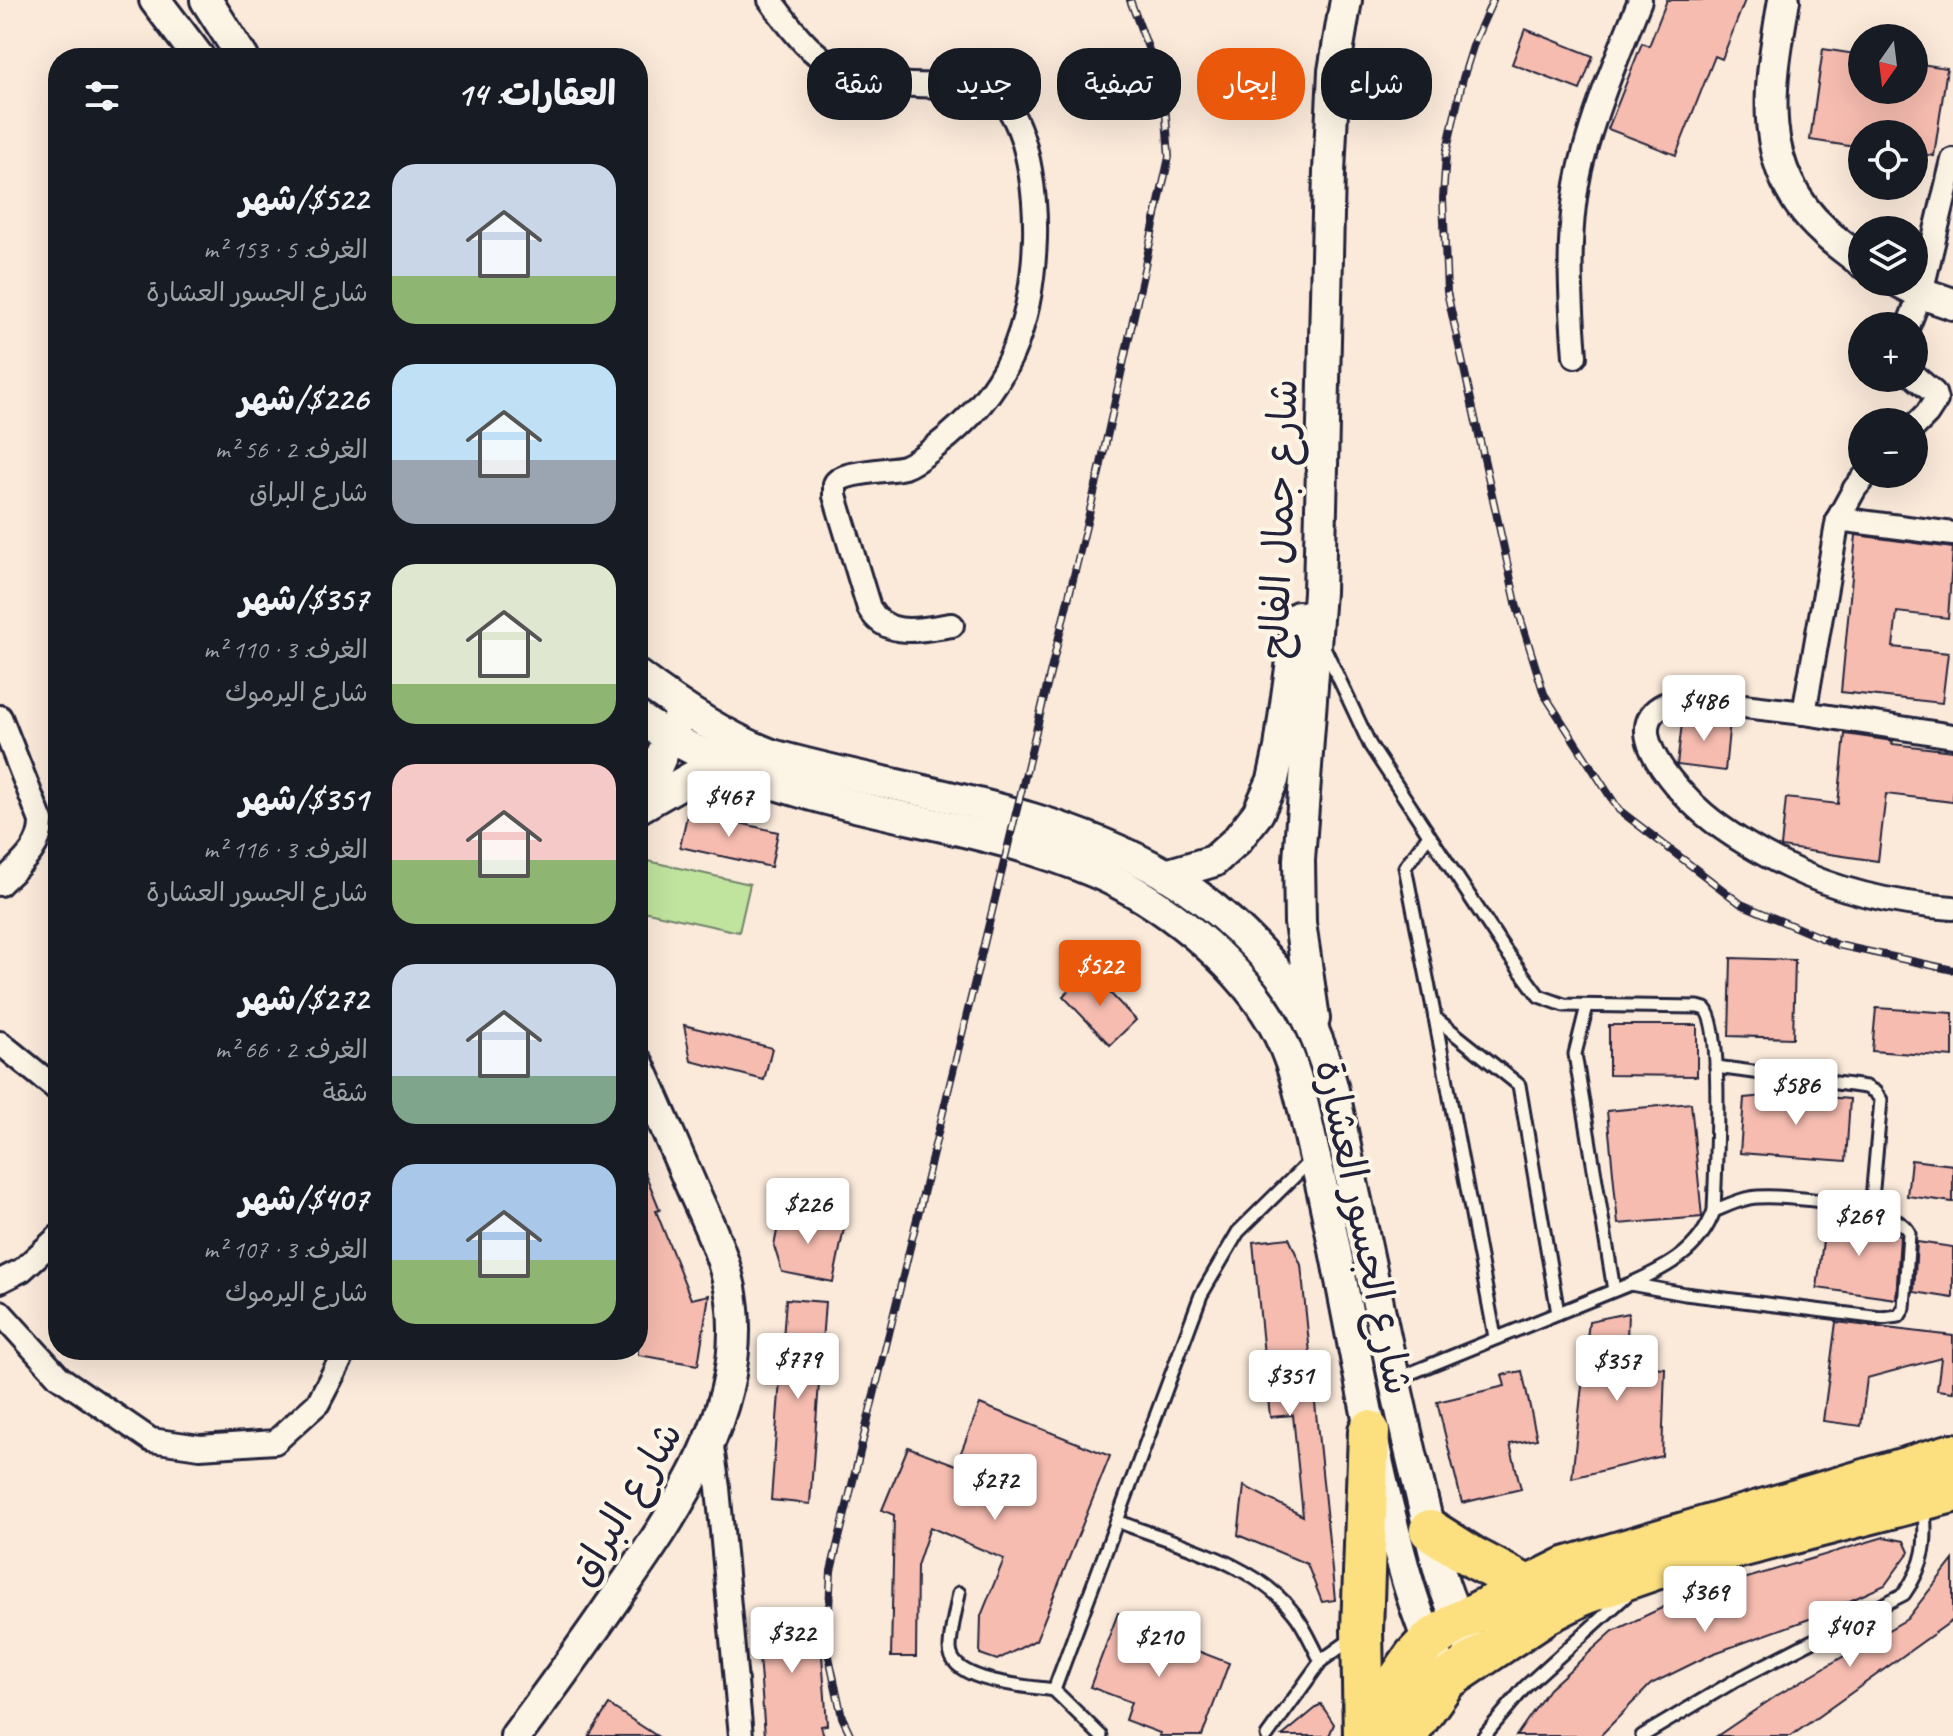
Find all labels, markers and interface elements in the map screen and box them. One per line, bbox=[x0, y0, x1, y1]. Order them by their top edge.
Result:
north arrow bbox=[1848, 24, 1928, 104]
map controls bbox=[1848, 24, 1928, 488]
chip: شقة bbox=[807, 48, 912, 120]
chip: جديد bbox=[928, 48, 1041, 120]
chip: تصفية bbox=[1057, 48, 1181, 120]
chip: إيجار bbox=[1197, 48, 1305, 120]
chip: شراء bbox=[1321, 48, 1432, 120]
text: العقارات: 14 bbox=[457, 72, 616, 115]
icon: filters bbox=[80, 74, 124, 118]
button: locate bbox=[1848, 120, 1928, 200]
text: $522/شهر bbox=[240, 177, 368, 220]
icon: home bbox=[456, 196, 552, 292]
button: layers bbox=[1848, 216, 1928, 296]
text: الغرف: 5 · 153 m² bbox=[203, 233, 368, 266]
text: شارع الجسور العشارة bbox=[146, 276, 368, 309]
button: + bbox=[1848, 312, 1928, 392]
text: $226/شهر bbox=[238, 377, 368, 420]
street label: شارع جمال الفالح bbox=[1249, 378, 1311, 660]
icon: home bbox=[456, 396, 552, 492]
button: − bbox=[1848, 408, 1928, 488]
text: الغرف: 2 · 56 m² bbox=[215, 433, 368, 466]
text: شارع البراق bbox=[249, 476, 368, 509]
text: $357/شهر bbox=[240, 577, 368, 620]
icon: home bbox=[456, 596, 552, 692]
text: الغرف: 3 · 110 m² bbox=[203, 633, 368, 666]
pin: $486 bbox=[1657, 675, 1751, 743]
text: شارع اليرموك bbox=[225, 676, 368, 709]
text: $486 bbox=[1680, 684, 1728, 717]
pin: $467 bbox=[682, 771, 776, 839]
text: $351/شهر bbox=[240, 777, 368, 820]
text: $467 bbox=[705, 780, 753, 813]
icon: home bbox=[456, 796, 552, 892]
text: الغرف: 3 · 116 m² bbox=[203, 833, 368, 866]
text: شارع الجسور العشارة bbox=[146, 876, 368, 909]
pin: $522 bbox=[1053, 940, 1147, 1008]
text: $522 bbox=[1077, 949, 1123, 982]
text: $272/شهر bbox=[239, 977, 368, 1020]
icon: home bbox=[456, 996, 552, 1092]
text: الغرف: 2 · 66 m² bbox=[215, 1033, 368, 1066]
street label: شارع الجسور العشارة bbox=[1302, 1055, 1424, 1400]
pin: $586 bbox=[1749, 1059, 1843, 1127]
text: $586 bbox=[1773, 1068, 1819, 1101]
text: شقة bbox=[323, 1076, 368, 1109]
text: $407/شهر bbox=[239, 1177, 368, 1220]
pin: $226 bbox=[761, 1178, 855, 1246]
text: $226 bbox=[784, 1187, 832, 1220]
pin: $269 bbox=[1812, 1190, 1906, 1258]
icon: home bbox=[456, 1196, 552, 1292]
text: $269 bbox=[1835, 1199, 1883, 1232]
text: الغرف: 3 · 107 m² bbox=[203, 1233, 368, 1266]
text: شارع اليرموك bbox=[225, 1276, 368, 1309]
pin: $779 bbox=[751, 1333, 845, 1401]
pin: $357 bbox=[1570, 1335, 1664, 1403]
text: $779 bbox=[775, 1342, 821, 1375]
text: $357 bbox=[1594, 1344, 1640, 1377]
pin: $351 bbox=[1243, 1350, 1337, 1418]
text: $351 bbox=[1267, 1359, 1313, 1392]
street label: شارع البراق bbox=[556, 1412, 695, 1596]
pin: $272 bbox=[948, 1454, 1042, 1522]
text: $272 bbox=[972, 1463, 1018, 1496]
pin: $369 bbox=[1658, 1566, 1752, 1634]
text: $369 bbox=[1681, 1575, 1729, 1608]
pin: $407 bbox=[1803, 1601, 1897, 1669]
pin: $322 bbox=[745, 1607, 839, 1675]
text: $407 bbox=[1827, 1610, 1873, 1643]
pin: $210 bbox=[1112, 1611, 1206, 1679]
text: $322 bbox=[769, 1616, 815, 1649]
text: $210 bbox=[1136, 1620, 1182, 1653]

